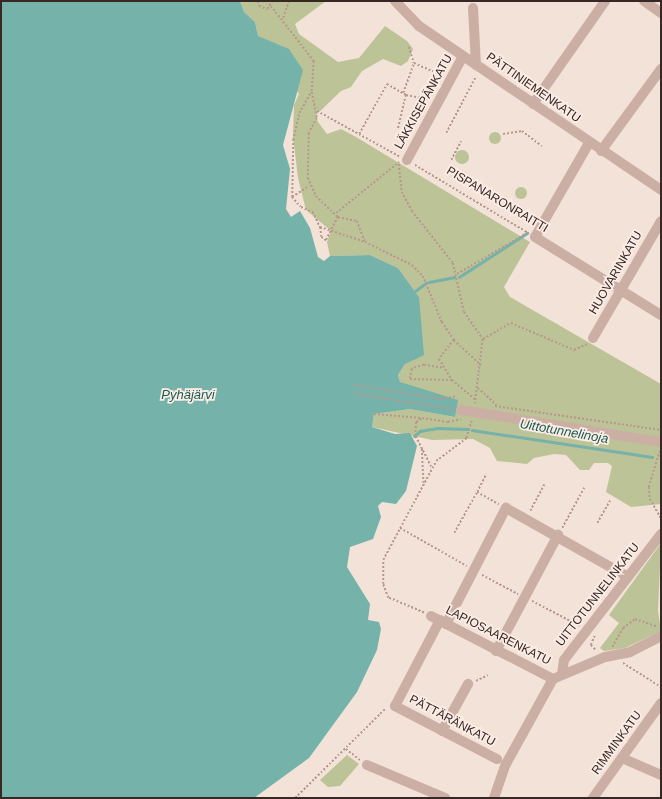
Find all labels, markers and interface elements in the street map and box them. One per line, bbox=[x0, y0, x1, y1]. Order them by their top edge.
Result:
street label: PÄTTINIEMENKATU bbox=[483, 50, 583, 126]
street label: LÄKKISEPÄNKATU bbox=[392, 52, 456, 152]
street label: PISPANARONRAITTI bbox=[444, 164, 550, 236]
street label: HUOVARINKATU bbox=[586, 229, 646, 317]
water label: Pyhäjärvi bbox=[161, 387, 215, 403]
water label: Uittotunnelinoja bbox=[519, 417, 609, 447]
street label: UITTOTUNNELINKATU bbox=[553, 541, 643, 649]
street label: LAPIOSAARENKATU bbox=[443, 603, 553, 669]
street label: PÄTTÄRÄNKATU bbox=[407, 692, 497, 750]
street label: RIMMINKATU bbox=[589, 708, 645, 778]

